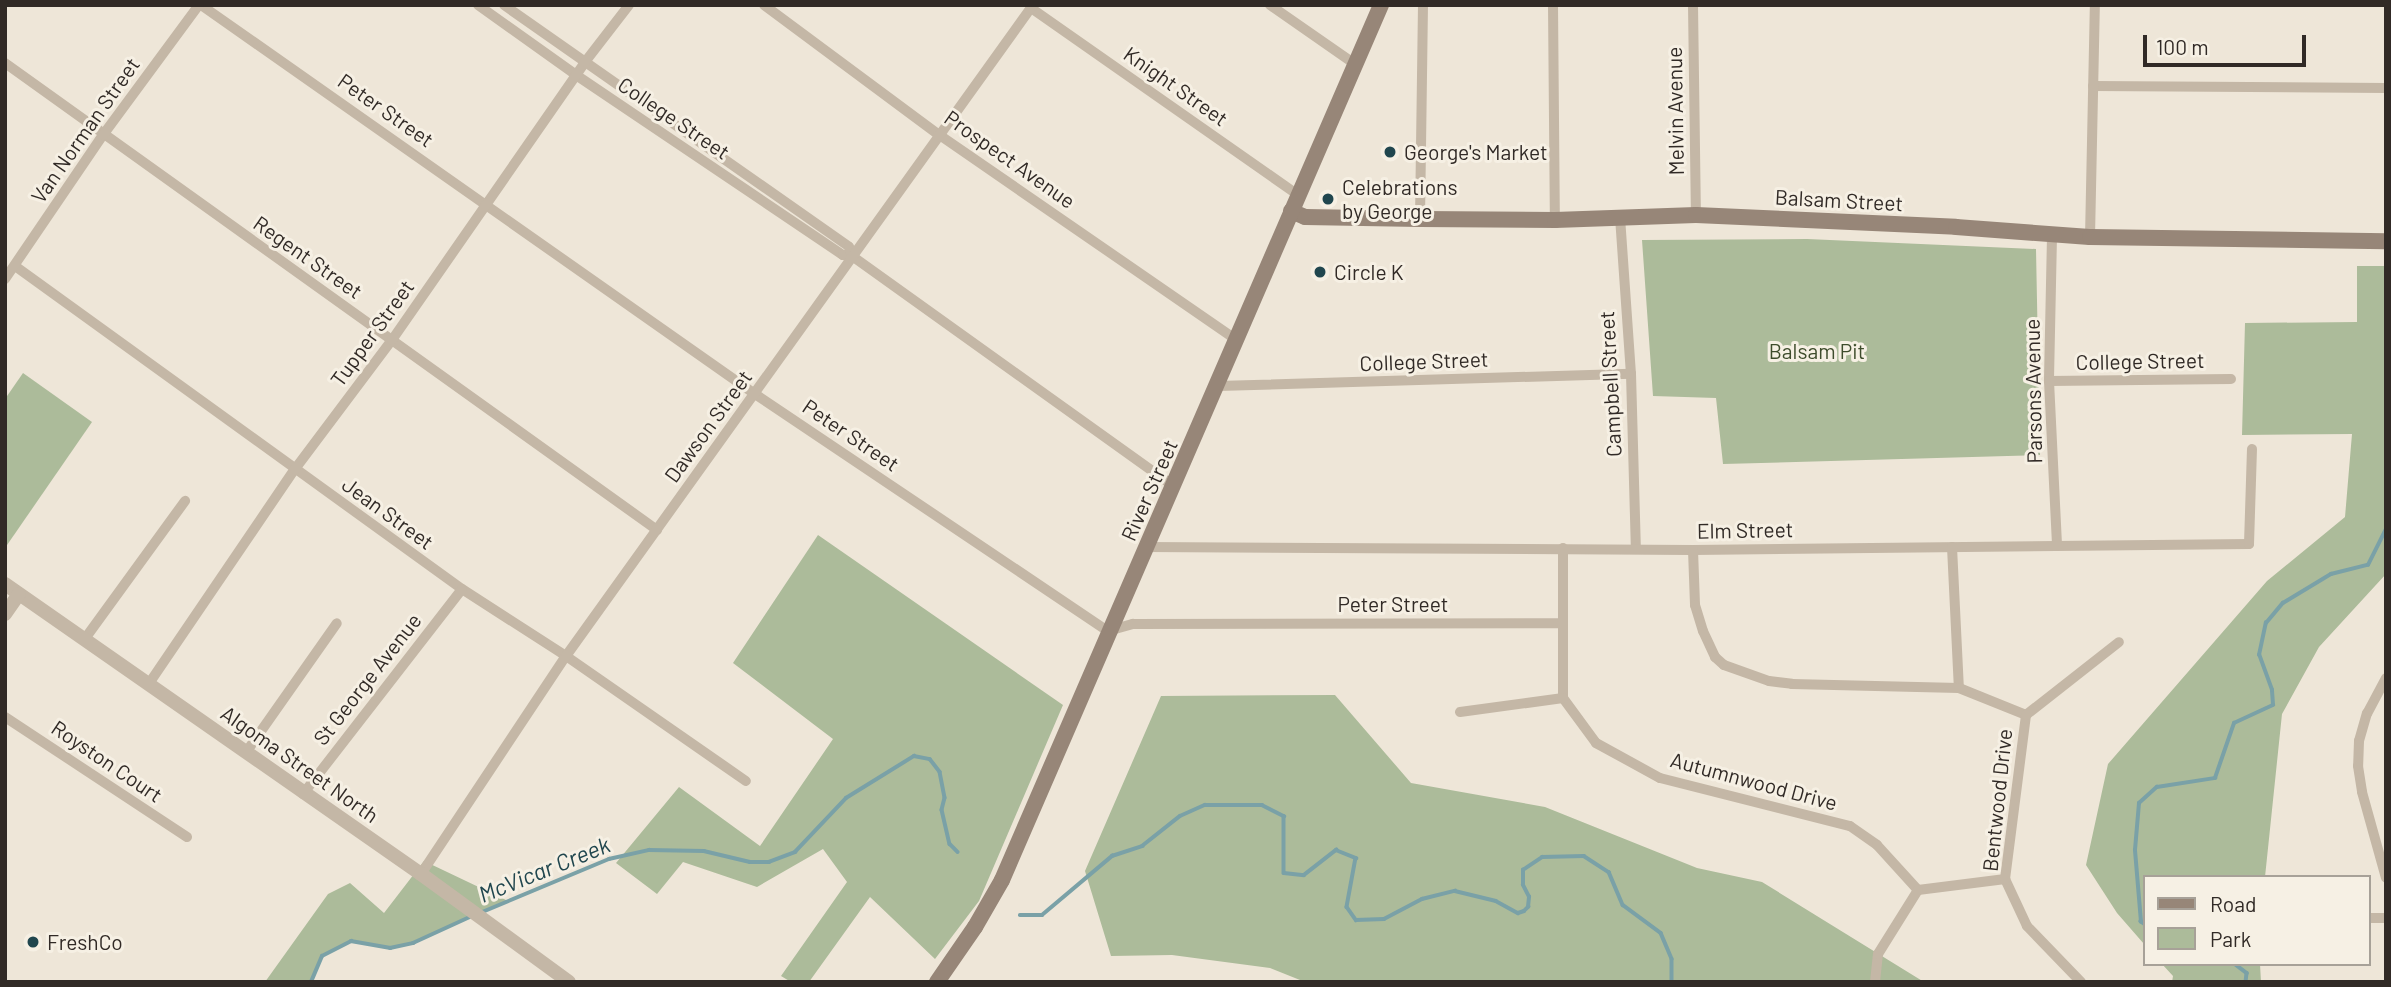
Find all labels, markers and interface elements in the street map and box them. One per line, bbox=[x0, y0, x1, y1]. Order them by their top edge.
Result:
scale bar bbox=[2146, 21, 2309, 65]
text: 100 m bbox=[2156, 34, 2209, 59]
street label: Knight Street bbox=[1119, 41, 1233, 131]
street label: Melvin Avenue bbox=[1661, 46, 1689, 176]
street label: Van Norman Street bbox=[25, 52, 145, 208]
street label: Peter Street bbox=[333, 68, 439, 152]
street label: College Street bbox=[613, 71, 735, 165]
street label: Prospect Avenue bbox=[940, 105, 1080, 213]
place label: George's Market bbox=[1404, 139, 1548, 165]
marker: George's Market bbox=[1382, 144, 1398, 160]
place label: Celebrations by George bbox=[1342, 174, 1458, 224]
street label: Balsam Street bbox=[1774, 184, 1904, 216]
marker: Celebrations by George bbox=[1320, 191, 1336, 207]
street label: Regent Street bbox=[249, 210, 367, 304]
place label: Circle K bbox=[1334, 259, 1404, 285]
marker: Circle K bbox=[1312, 264, 1328, 280]
street label: Tupper Street bbox=[325, 275, 419, 391]
street label: Campbell Street bbox=[1594, 310, 1626, 458]
street label: Parsons Avenue bbox=[2019, 318, 2047, 464]
park label: Balsam Pit bbox=[1769, 338, 1865, 364]
street label: College Street bbox=[1359, 346, 1489, 376]
street label: College Street bbox=[2075, 347, 2205, 375]
street label: Dawson Street bbox=[659, 365, 757, 487]
street label: Peter Street bbox=[798, 394, 904, 476]
street label: River Street bbox=[1115, 435, 1183, 545]
street label: Jean Street bbox=[337, 471, 439, 555]
street label: Elm Street bbox=[1697, 517, 1793, 543]
street label: Peter Street bbox=[1338, 591, 1448, 617]
street label: St George Avenue bbox=[308, 608, 426, 750]
street label: Algoma Street North bbox=[216, 700, 384, 828]
street label: Royston Court bbox=[47, 715, 167, 807]
street label: Bentwood Drive bbox=[1977, 727, 2017, 873]
street label: Autumnwood Drive bbox=[1668, 747, 1840, 815]
water label: McVicar Creek bbox=[474, 830, 614, 908]
legend bbox=[2142, 875, 2370, 966]
text: Road bbox=[2210, 891, 2256, 916]
text: Park bbox=[2210, 926, 2251, 951]
place label: FreshCo bbox=[47, 929, 123, 955]
marker: FreshCo bbox=[25, 934, 41, 950]

